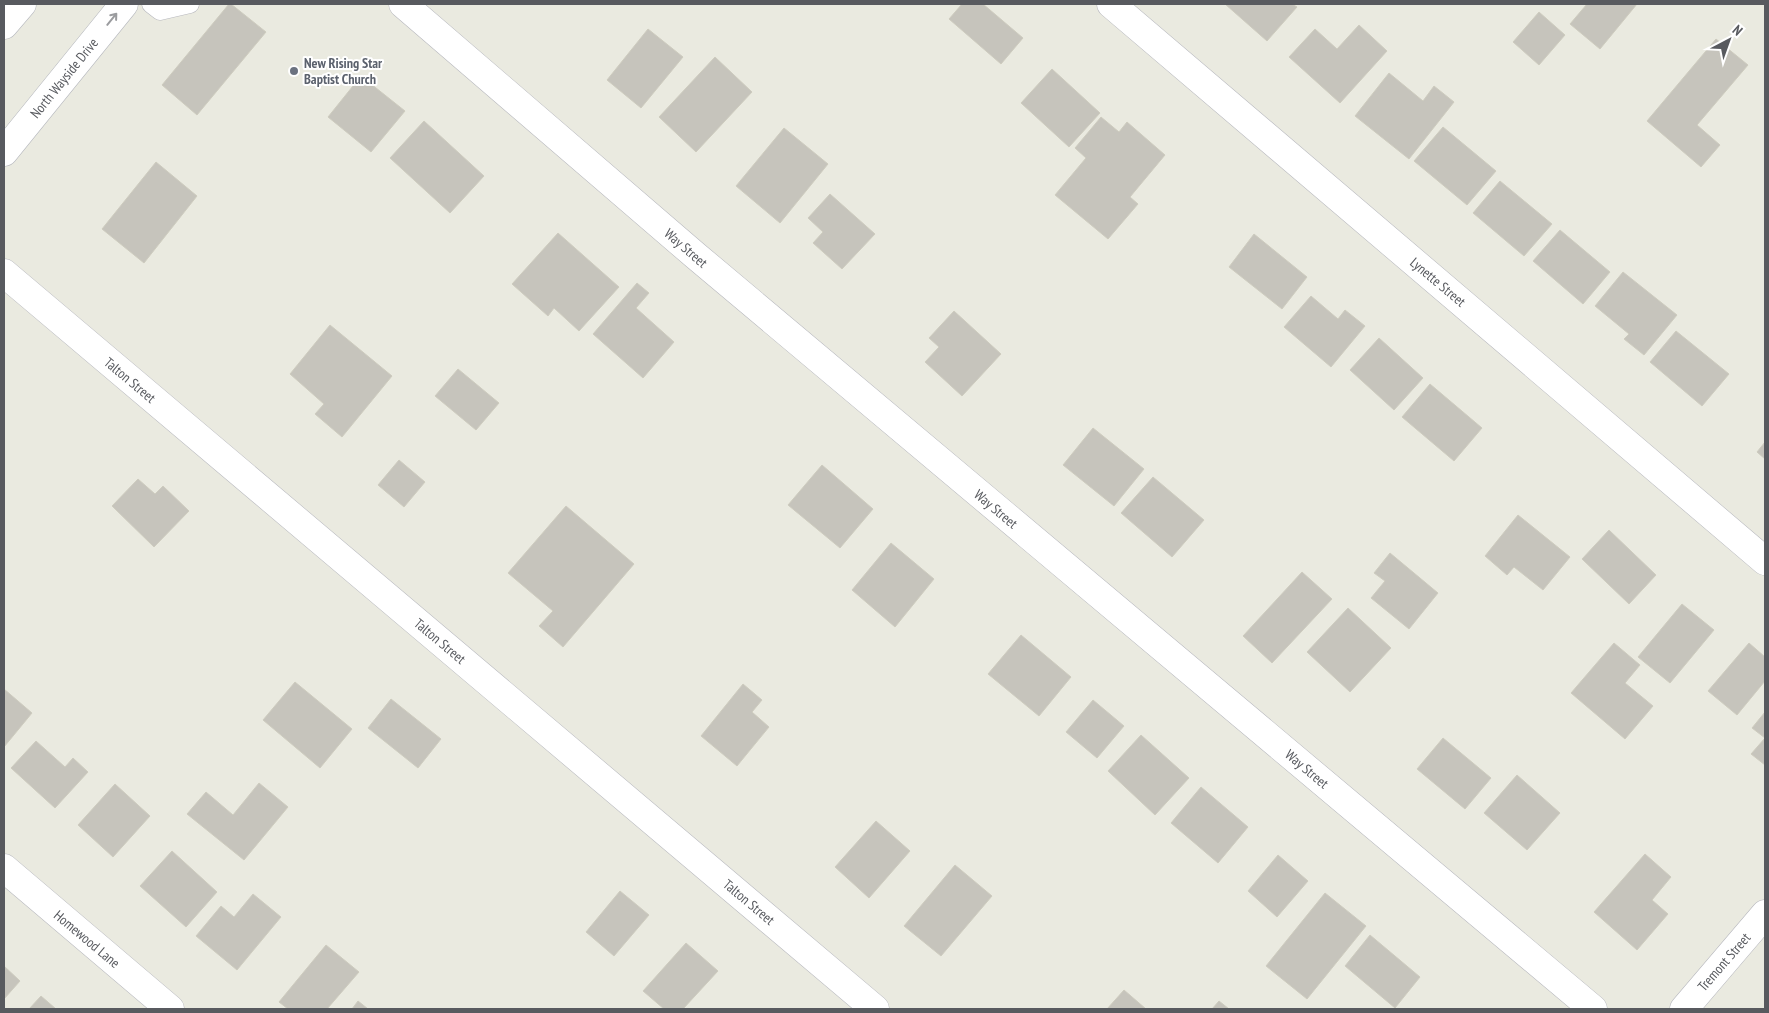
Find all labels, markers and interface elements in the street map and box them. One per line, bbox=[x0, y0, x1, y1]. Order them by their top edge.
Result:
one-way arrow bbox=[106, 13, 117, 26]
north arrow bbox=[1704, 15, 1754, 65]
text: N bbox=[1729, 21, 1746, 39]
street label: North Wayside Drive bbox=[26, 34, 102, 122]
place label: New Rising Star Baptist Church bbox=[304, 54, 383, 88]
marker: New Rising Star Baptist Church bbox=[288, 65, 300, 77]
street label: Way Street bbox=[661, 224, 711, 272]
street label: Lynette Street bbox=[1406, 253, 1470, 311]
street label: Talton Street bbox=[101, 353, 160, 407]
street label: Way Street bbox=[971, 486, 1022, 532]
street label: Talton Street bbox=[411, 614, 470, 668]
street label: Way Street bbox=[1282, 746, 1333, 792]
street label: Talton Street bbox=[720, 875, 779, 929]
street label: Homewood Lane bbox=[50, 906, 124, 972]
street label: Tremont Street bbox=[1694, 929, 1754, 995]

